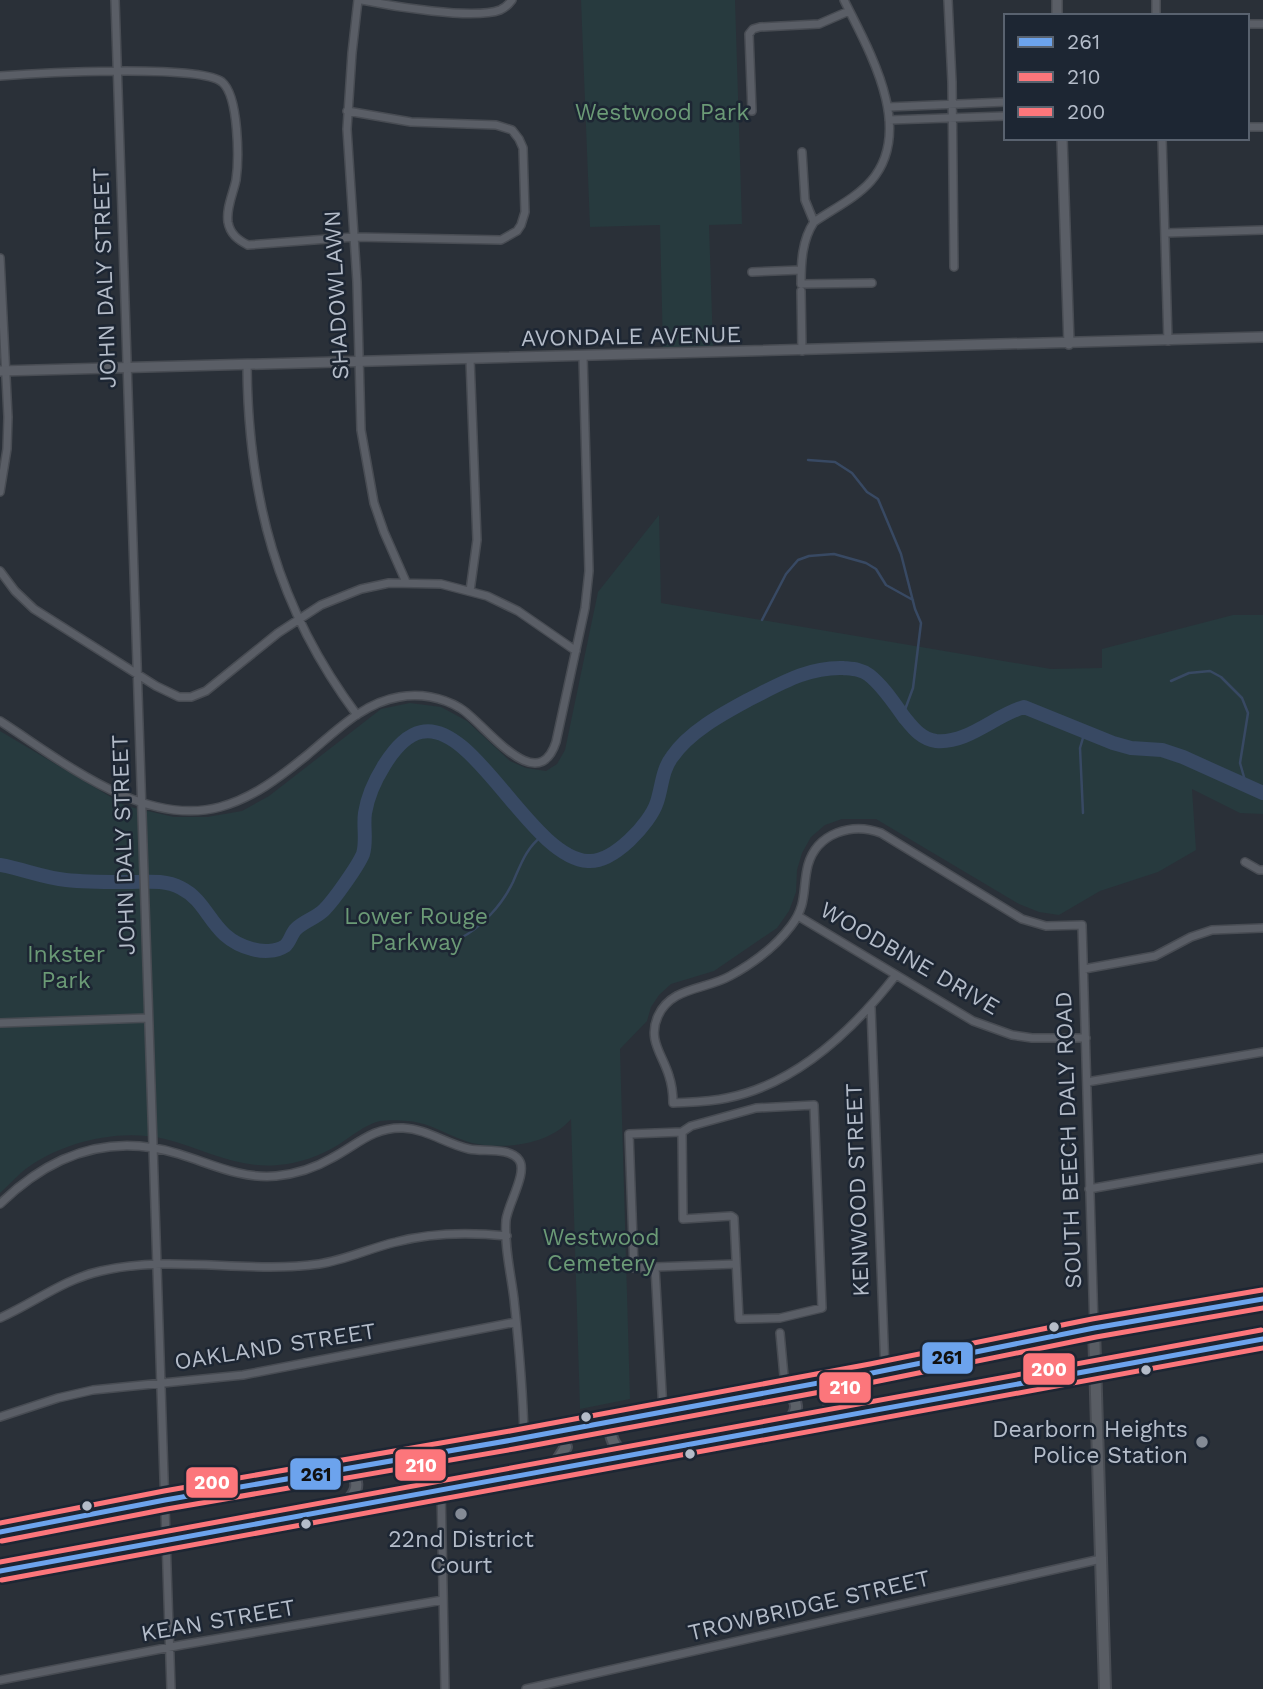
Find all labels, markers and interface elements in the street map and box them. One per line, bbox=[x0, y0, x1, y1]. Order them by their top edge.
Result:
legend bbox=[1004, 14, 1249, 140]
text: 261 bbox=[1067, 29, 1100, 54]
text: 210 bbox=[1067, 64, 1101, 89]
park label: Westwood Park bbox=[575, 99, 749, 126]
text: 200 bbox=[1067, 99, 1105, 124]
street label: JOHN DALY STREET bbox=[87, 167, 122, 389]
street label: SHADOWLAWN bbox=[319, 210, 354, 380]
street label: AVONDALE AVENUE bbox=[521, 321, 741, 352]
street label: JOHN DALY STREET bbox=[106, 734, 141, 956]
street label: WOODBINE DRIVE bbox=[815, 896, 1004, 1021]
park label: Lower Rouge Parkway bbox=[344, 903, 488, 956]
park label: Inkster Park bbox=[27, 941, 105, 994]
street label: SOUTH BEECH DALY ROAD bbox=[1050, 991, 1087, 1289]
street label: KENWOOD STREET bbox=[840, 1083, 875, 1297]
park label: Westwood Cemetery bbox=[542, 1224, 660, 1277]
street label: OAKLAND STREET bbox=[172, 1317, 378, 1376]
unlabelled marker bbox=[1047, 1320, 1061, 1334]
line badge: 261 bbox=[921, 1341, 974, 1375]
text: 261 bbox=[932, 1346, 962, 1369]
line badge: 200 bbox=[1022, 1352, 1076, 1386]
text: 200 bbox=[1031, 1358, 1067, 1381]
unlabelled marker bbox=[1139, 1363, 1153, 1377]
line badge: 210 bbox=[818, 1371, 872, 1404]
text: 210 bbox=[829, 1376, 861, 1399]
unlabelled marker bbox=[579, 1410, 593, 1424]
place label: Dearborn Heights Police Station bbox=[992, 1416, 1188, 1469]
marker: Dearborn Heights Police Station bbox=[1194, 1434, 1210, 1450]
unlabelled marker bbox=[683, 1447, 697, 1461]
line badge: 210 bbox=[394, 1448, 447, 1482]
text: 210 bbox=[405, 1454, 437, 1477]
line badge: 261 bbox=[289, 1457, 342, 1491]
text: 261 bbox=[301, 1463, 331, 1486]
line badge: 200 bbox=[185, 1466, 239, 1499]
text: 200 bbox=[194, 1471, 230, 1494]
unlabelled marker bbox=[80, 1499, 94, 1513]
marker: 22nd District Court bbox=[453, 1506, 469, 1522]
unlabelled marker bbox=[299, 1517, 313, 1531]
place label: 22nd District Court bbox=[388, 1526, 534, 1579]
street label: TROWBRIDGE STREET bbox=[685, 1564, 933, 1646]
street label: KEAN STREET bbox=[139, 1594, 297, 1647]

